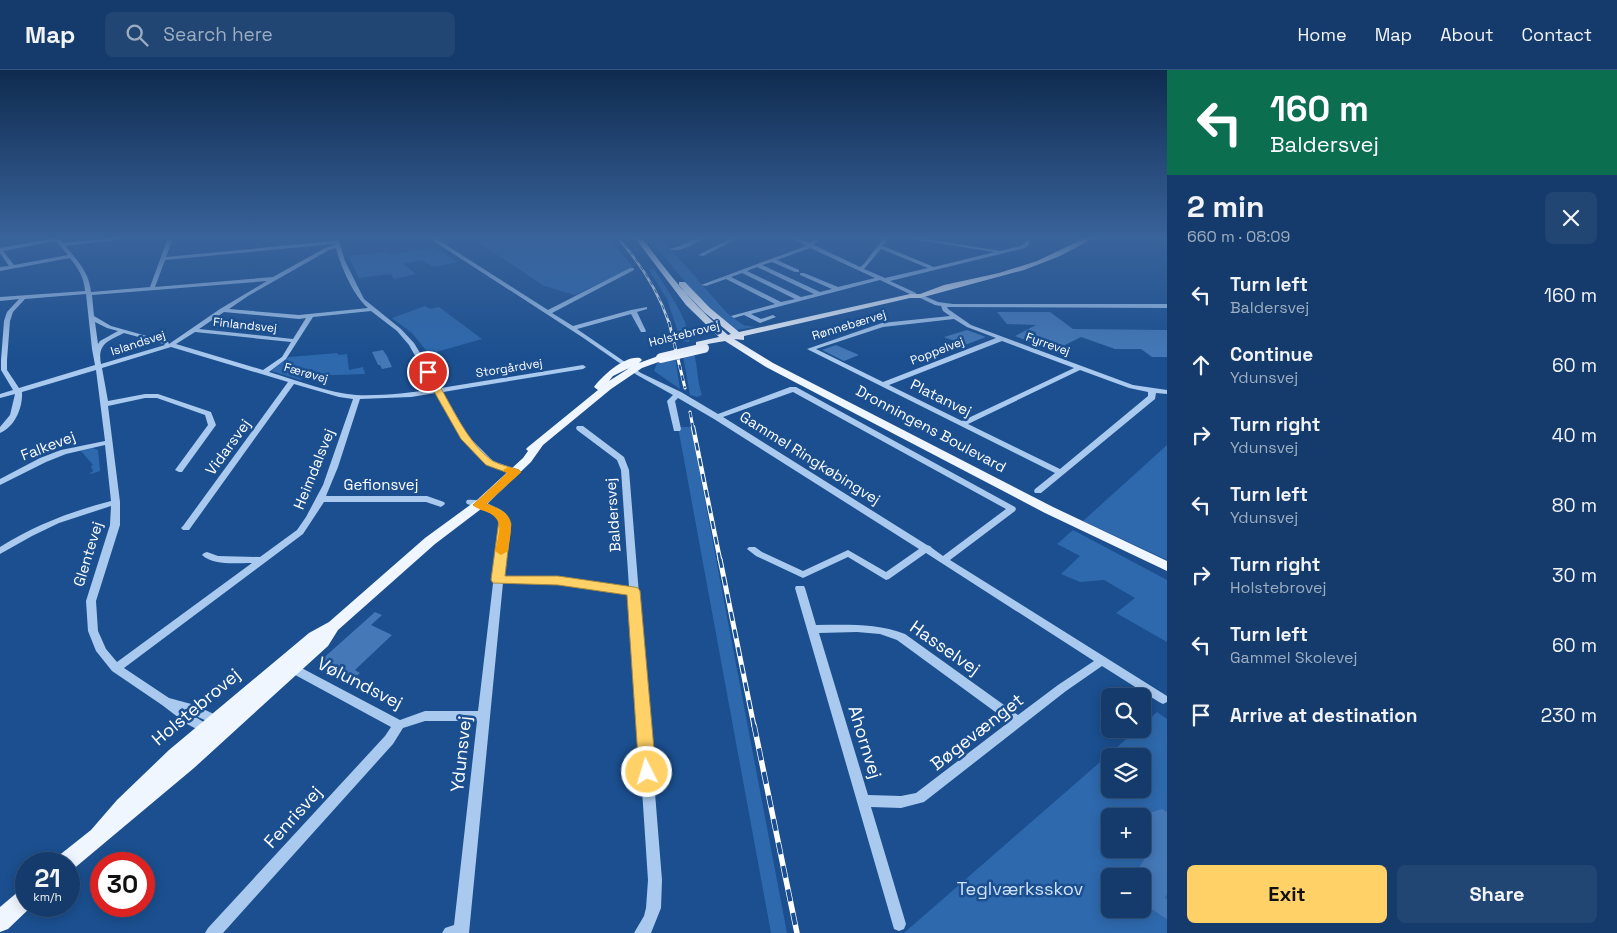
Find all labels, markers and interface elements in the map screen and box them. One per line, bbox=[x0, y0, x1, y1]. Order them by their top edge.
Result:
search box bbox=[105, 12, 455, 57]
text: Map bbox=[25, 19, 75, 50]
icon: search bbox=[123, 21, 151, 49]
text: Search here bbox=[163, 22, 273, 47]
text: Home bbox=[1298, 23, 1347, 46]
text: Map bbox=[1375, 23, 1412, 46]
text: About bbox=[1440, 23, 1494, 46]
text: Contact bbox=[1522, 23, 1592, 46]
text: 160 m bbox=[1270, 87, 1369, 131]
icon: left bbox=[1187, 90, 1252, 155]
text: Baldersvej bbox=[1270, 130, 1379, 158]
text: 2 min bbox=[1187, 187, 1265, 226]
button: close bbox=[1545, 192, 1597, 244]
text: 660 m · 08:09 bbox=[1187, 226, 1290, 247]
text: Turn left bbox=[1230, 272, 1308, 297]
icon: left bbox=[1187, 281, 1215, 309]
text: 160 m bbox=[1544, 283, 1597, 308]
text: Baldersvej bbox=[1230, 297, 1309, 318]
street label: Rønnebærvej bbox=[810, 306, 888, 344]
street label: Finlandsvej bbox=[212, 314, 278, 336]
street label: Holstebrovej bbox=[647, 317, 721, 351]
street label: Islandsvej bbox=[109, 327, 167, 359]
street label: Fyrrevej bbox=[1024, 329, 1072, 359]
street label: Poppelvej bbox=[908, 333, 966, 369]
text: Continue bbox=[1230, 342, 1313, 367]
pin bbox=[407, 351, 449, 393]
icon: ahead bbox=[1187, 351, 1215, 379]
text: 60 m bbox=[1552, 353, 1597, 378]
street label: Storgårdvej bbox=[474, 355, 544, 381]
icon: arrive bbox=[414, 358, 442, 386]
street label: Færøvej bbox=[282, 359, 330, 387]
text: Ydunsvej bbox=[1230, 367, 1298, 388]
street label: Platanvej bbox=[908, 375, 975, 420]
street label: Dronningens Boulevard bbox=[853, 381, 1010, 476]
street label: Gammel Ringkøbingvej bbox=[736, 407, 884, 509]
text: Turn right bbox=[1230, 412, 1320, 437]
street label: Vidarsvej bbox=[201, 415, 254, 478]
icon: right bbox=[1187, 421, 1215, 449]
text: 40 m bbox=[1552, 423, 1597, 448]
street label: Falkevej bbox=[18, 426, 78, 465]
street label: Heimdalsvej bbox=[289, 426, 338, 512]
text: Ydunsvej bbox=[1230, 437, 1298, 458]
street label: Gefionsvej bbox=[344, 475, 418, 494]
street label: Baldersvej bbox=[600, 477, 625, 553]
text: Turn left bbox=[1230, 482, 1308, 507]
icon: left bbox=[1187, 491, 1215, 519]
text: 80 m bbox=[1552, 493, 1597, 518]
text: Ydunsvej bbox=[1230, 507, 1298, 528]
street label: Glentevej bbox=[69, 519, 106, 589]
text: Turn right bbox=[1230, 552, 1320, 577]
icon: right bbox=[1187, 561, 1215, 589]
text: 30 m bbox=[1552, 563, 1597, 588]
text: Holstebrovej bbox=[1230, 577, 1326, 598]
street label: Hasselvej bbox=[906, 615, 985, 680]
text: Turn left bbox=[1230, 622, 1308, 647]
icon: left bbox=[1187, 631, 1215, 659]
text: 60 m bbox=[1552, 633, 1597, 658]
text: Gammel Skolevej bbox=[1230, 647, 1357, 668]
street label: Vølundsvej bbox=[313, 651, 407, 714]
street label: Holstebrovej bbox=[147, 663, 245, 750]
street label: Bøgevænget bbox=[925, 688, 1028, 775]
map controls bbox=[1101, 688, 1151, 918]
button: search bbox=[1101, 688, 1151, 738]
icon: arrive bbox=[1187, 701, 1215, 729]
street label: Ahornvej bbox=[843, 702, 888, 781]
text: Arrive at destination bbox=[1230, 703, 1418, 728]
text: 230 m bbox=[1541, 703, 1597, 728]
street label: Ydunsvej bbox=[445, 715, 476, 793]
position arrow bbox=[620, 745, 672, 797]
button: layers bbox=[1101, 748, 1151, 798]
street label: Fenrisvej bbox=[259, 781, 327, 853]
button: + bbox=[1101, 808, 1151, 858]
speed limit sign: 30 bbox=[90, 852, 155, 917]
text: 21 bbox=[34, 862, 61, 894]
button: Exit bbox=[1187, 865, 1387, 923]
button: Share bbox=[1397, 865, 1597, 923]
button: − bbox=[1101, 868, 1151, 918]
park label: Teglværksskov bbox=[957, 877, 1083, 900]
text: km/h bbox=[33, 889, 62, 905]

